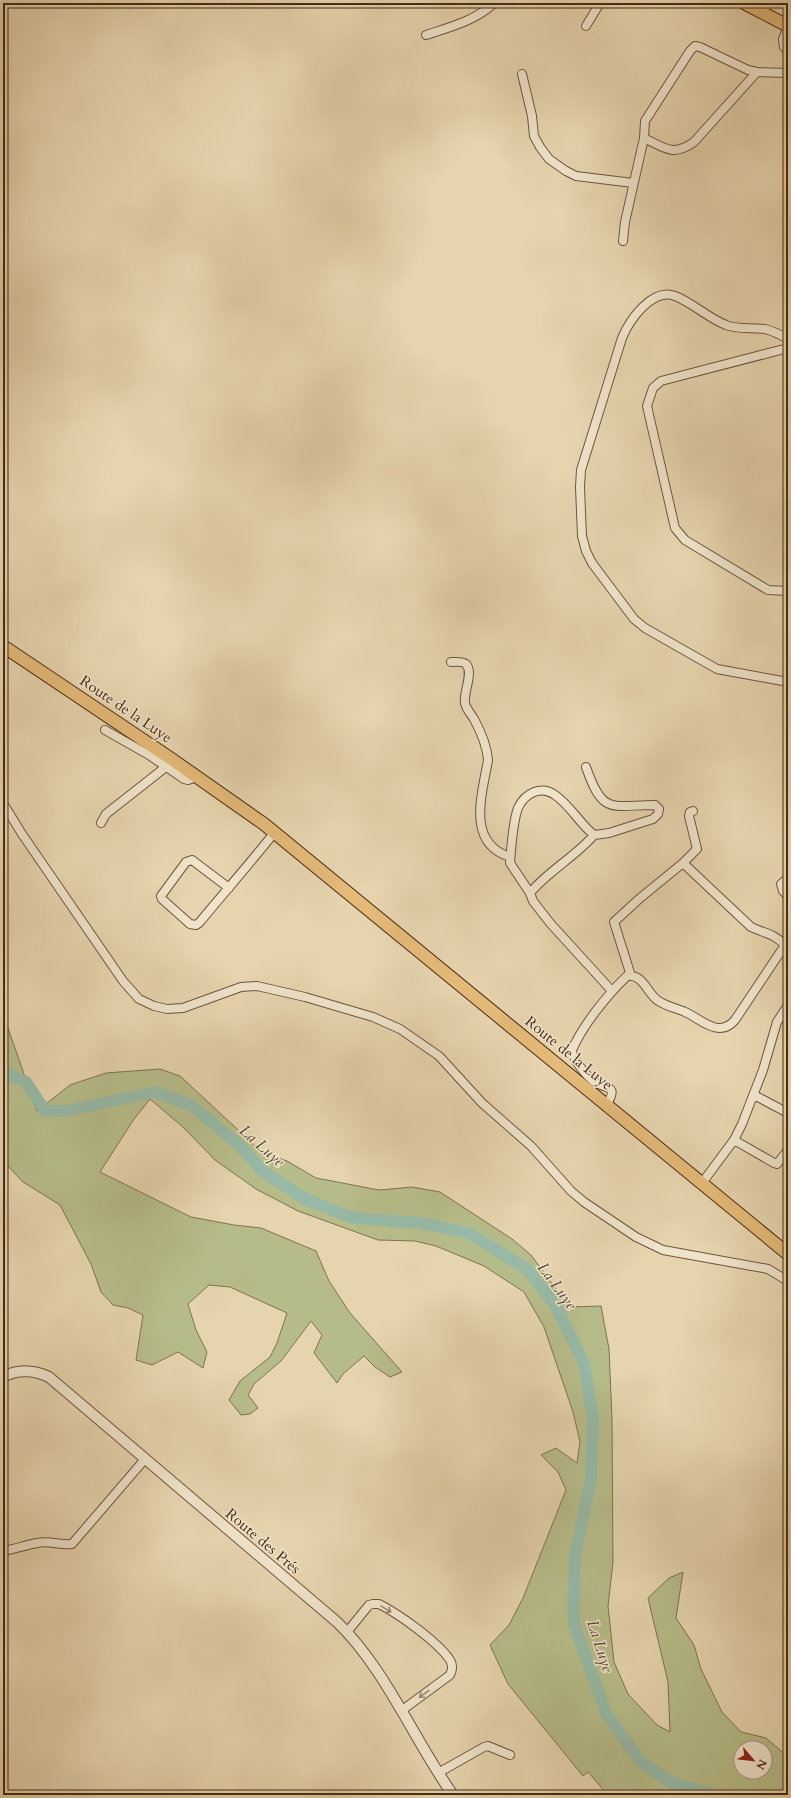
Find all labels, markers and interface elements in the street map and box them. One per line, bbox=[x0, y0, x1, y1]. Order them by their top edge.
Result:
street label: Route de la Luye bbox=[76, 671, 176, 747]
street label: Route de la Luye bbox=[521, 1011, 617, 1095]
water label: La Luye bbox=[235, 1120, 290, 1173]
water label: La Luye bbox=[532, 1258, 582, 1315]
street label: Route des Prés bbox=[221, 1504, 305, 1578]
one-way arrow bbox=[380, 1605, 392, 1613]
water label: La Luye bbox=[581, 1617, 619, 1676]
one-way arrow bbox=[419, 1690, 430, 1698]
north arrow bbox=[733, 1740, 773, 1780]
text: N bbox=[752, 1757, 770, 1773]

